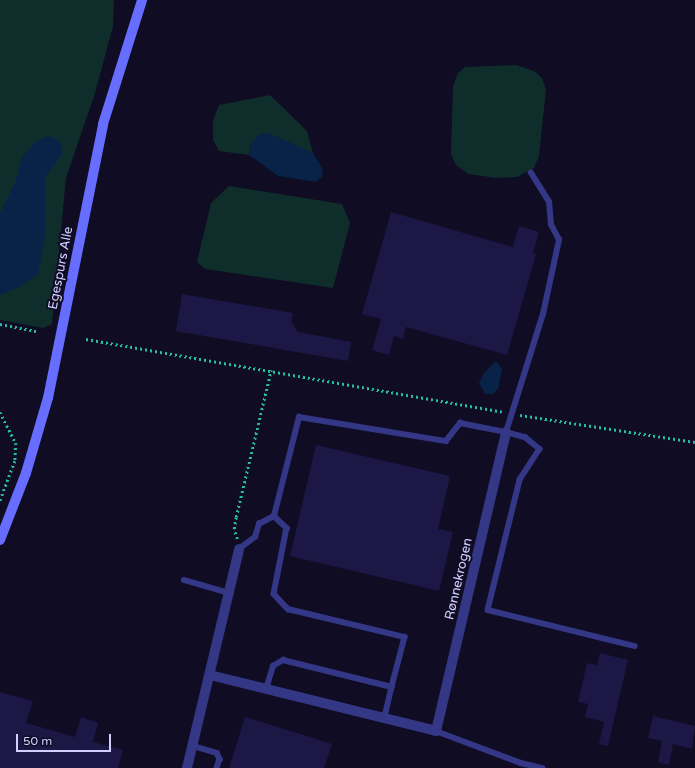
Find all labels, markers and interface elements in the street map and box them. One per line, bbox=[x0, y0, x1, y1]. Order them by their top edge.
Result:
street label: Egespurs Alle bbox=[45, 225, 77, 311]
street label: Rønnekrogen bbox=[442, 537, 476, 621]
scale bar bbox=[18, 726, 113, 752]
text: 50 m bbox=[23, 734, 52, 748]

